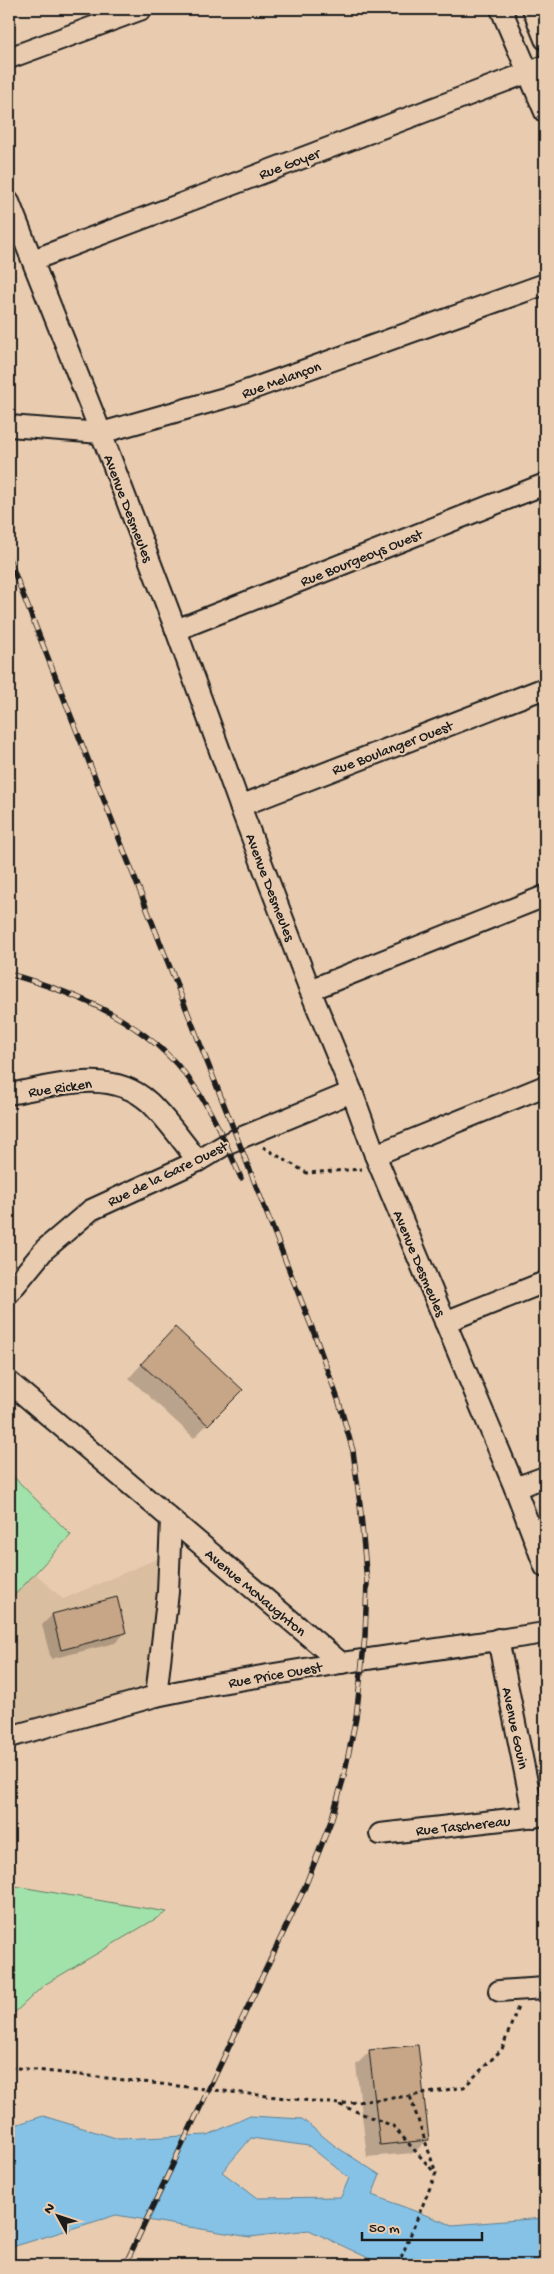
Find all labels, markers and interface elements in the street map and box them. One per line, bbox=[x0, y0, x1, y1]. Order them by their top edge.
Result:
street label: Rue Goyer bbox=[257, 144, 324, 185]
street label: Rue Melançon bbox=[240, 358, 324, 404]
street label: Avenue Desmeules bbox=[98, 452, 156, 565]
street label: Rue Bourgeoys Ouest bbox=[298, 525, 427, 592]
street label: Rue Boulanger Ouest bbox=[330, 717, 457, 780]
street label: Avenue Desmeules bbox=[240, 831, 298, 944]
street label: Rue Ricken bbox=[27, 1076, 93, 1102]
street label: Rue de la Gare Ouest bbox=[105, 1137, 233, 1212]
street label: Avenue Desmeules bbox=[388, 1208, 449, 1320]
street label: Avenue McNaughton bbox=[200, 1546, 309, 1641]
street label: Rue Price Ouest bbox=[227, 1659, 325, 1693]
street label: Avenue Gouin bbox=[497, 1686, 532, 1771]
street label: Rue Taschereau bbox=[415, 1813, 511, 1841]
north arrow bbox=[32, 2192, 82, 2242]
text: N bbox=[41, 2200, 59, 2218]
scale bar bbox=[362, 2209, 482, 2241]
text: 50 m bbox=[369, 2220, 400, 2238]

